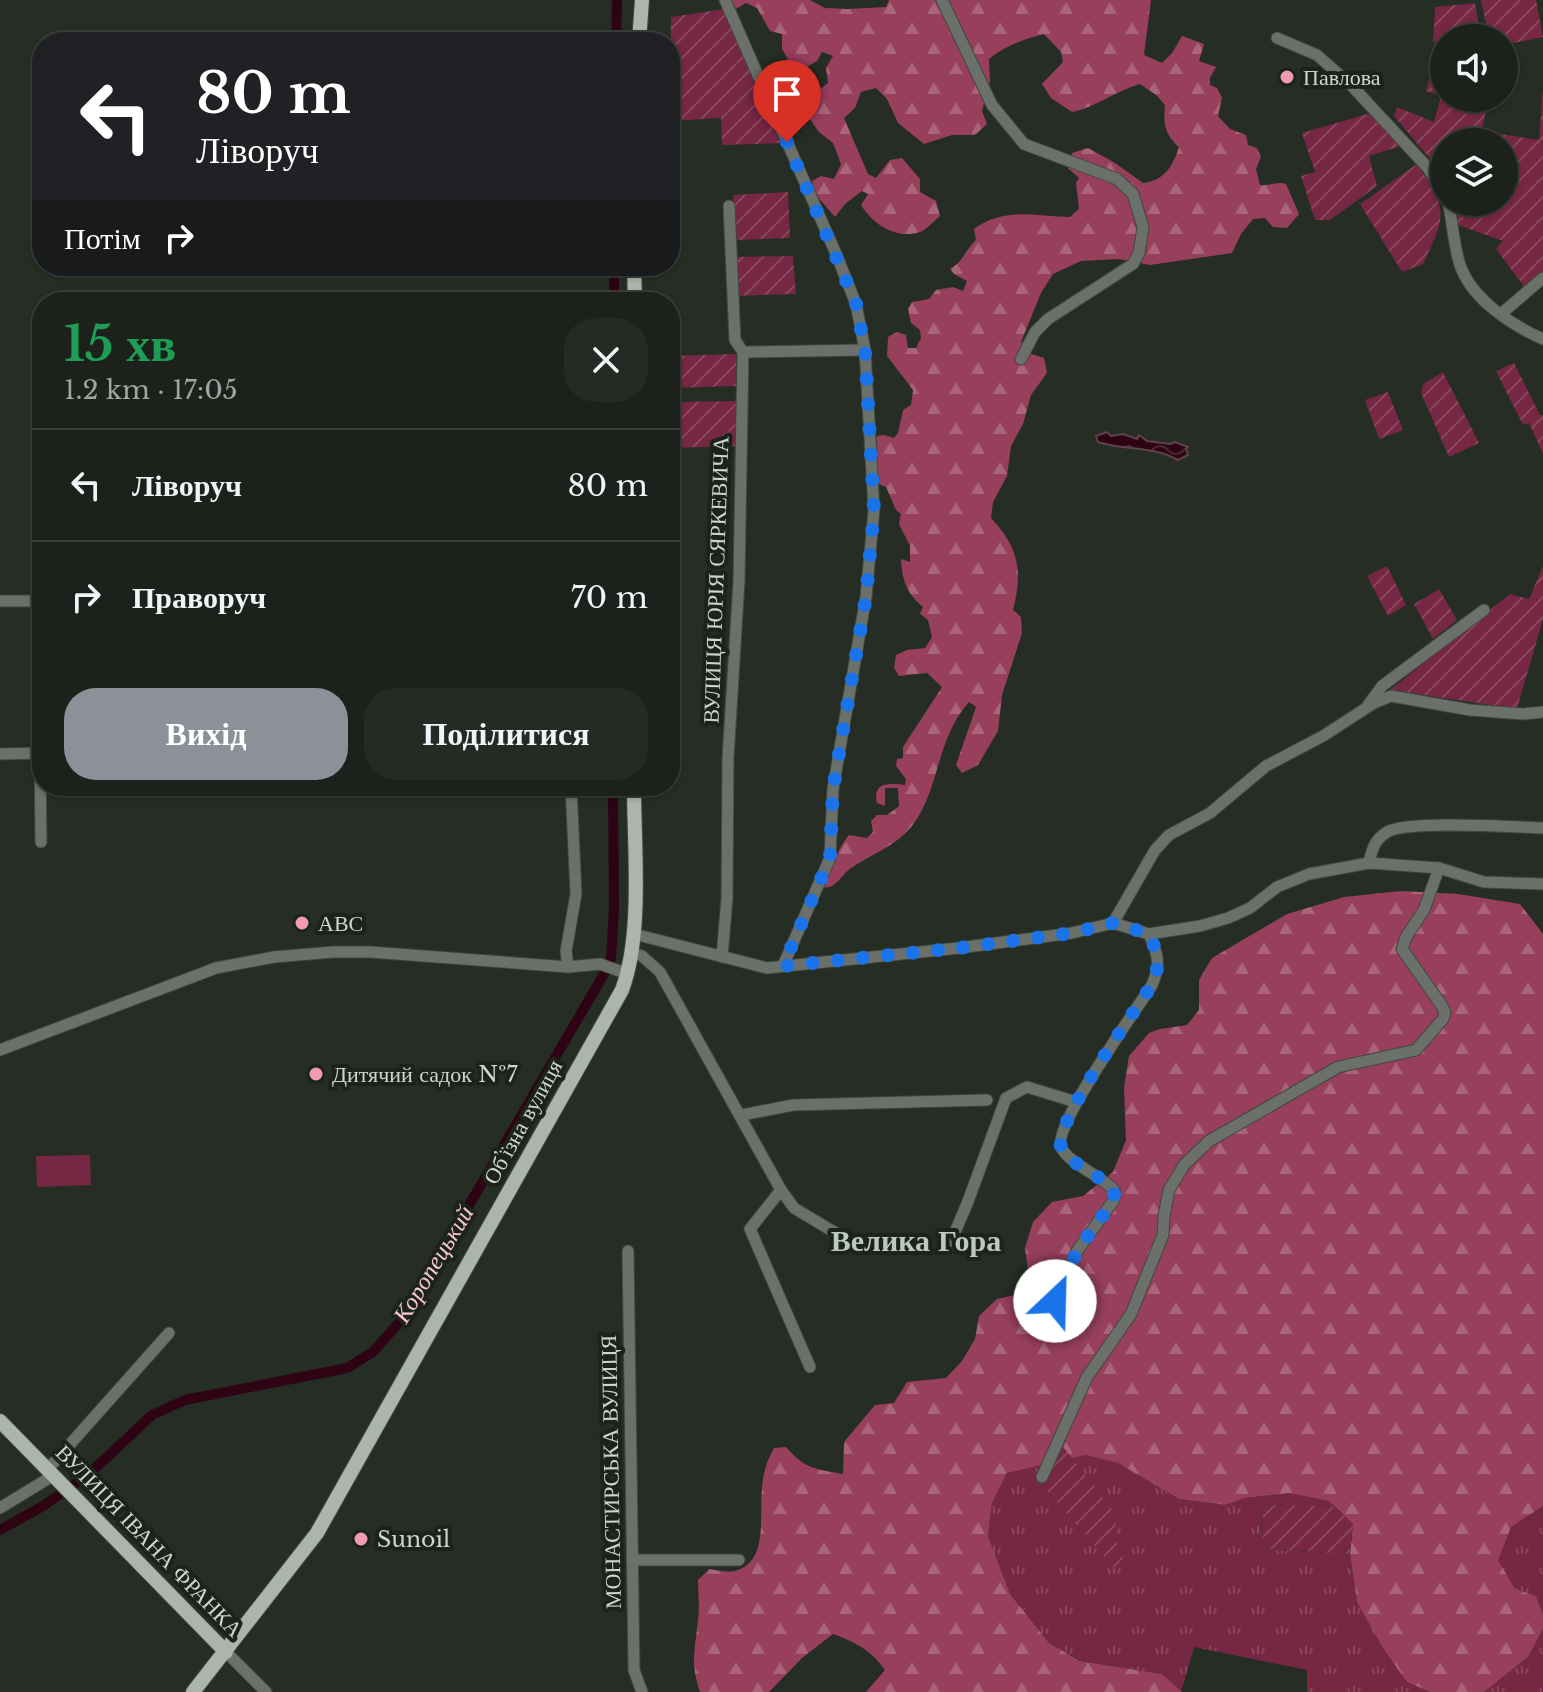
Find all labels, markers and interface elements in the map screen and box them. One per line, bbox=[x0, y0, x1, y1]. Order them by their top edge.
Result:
map controls bbox=[1430, 24, 1518, 216]
button: sound bbox=[1430, 24, 1518, 112]
text: 80 m bbox=[196, 59, 351, 128]
pin bbox=[753, 60, 821, 142]
icon: left bbox=[64, 64, 168, 168]
place label: Павлова bbox=[1303, 64, 1381, 91]
marker: Павлова bbox=[1278, 68, 1296, 86]
icon: arrive bbox=[765, 72, 809, 116]
text: Ліворуч bbox=[196, 128, 319, 173]
button: layers bbox=[1430, 128, 1518, 216]
icon: right bbox=[157, 216, 201, 260]
text: Потім bbox=[64, 220, 141, 257]
text: 15 хв bbox=[64, 314, 176, 374]
button: close bbox=[564, 318, 648, 402]
text: 1.2 km · 17:05 bbox=[64, 374, 238, 406]
street label: ВУЛИЦЯ ЮРІЯ СЯРКЕВИЧА bbox=[697, 436, 735, 724]
icon: left bbox=[64, 463, 108, 507]
text: Ліворуч bbox=[132, 467, 242, 504]
text: 80 m bbox=[568, 467, 648, 504]
icon: right bbox=[64, 575, 108, 619]
text: Праворуч bbox=[132, 579, 266, 616]
text: 70 m bbox=[571, 579, 648, 616]
button: Вихід bbox=[64, 688, 348, 780]
button: Поділитися bbox=[364, 688, 648, 780]
place label: АВС bbox=[318, 910, 363, 937]
marker: АВС bbox=[293, 914, 311, 932]
street label: Обʼїзна вулиця bbox=[478, 1055, 568, 1189]
place label: Дитячий садок №7 bbox=[332, 1061, 518, 1088]
marker: Дитячий садок №7 bbox=[307, 1065, 325, 1083]
water label: Коропецький bbox=[386, 1200, 479, 1329]
district label: Велика Гора bbox=[831, 1222, 1001, 1259]
position arrow bbox=[1013, 1259, 1097, 1343]
street label: МОНАСТИРСЬКА ВУЛИЦЯ bbox=[595, 1334, 627, 1609]
street label: ВУЛИЦЯ ІВАНА ФРАНКА bbox=[50, 1439, 248, 1643]
place label: Sunoil bbox=[377, 1526, 450, 1553]
marker: Sunoil bbox=[352, 1530, 370, 1548]

